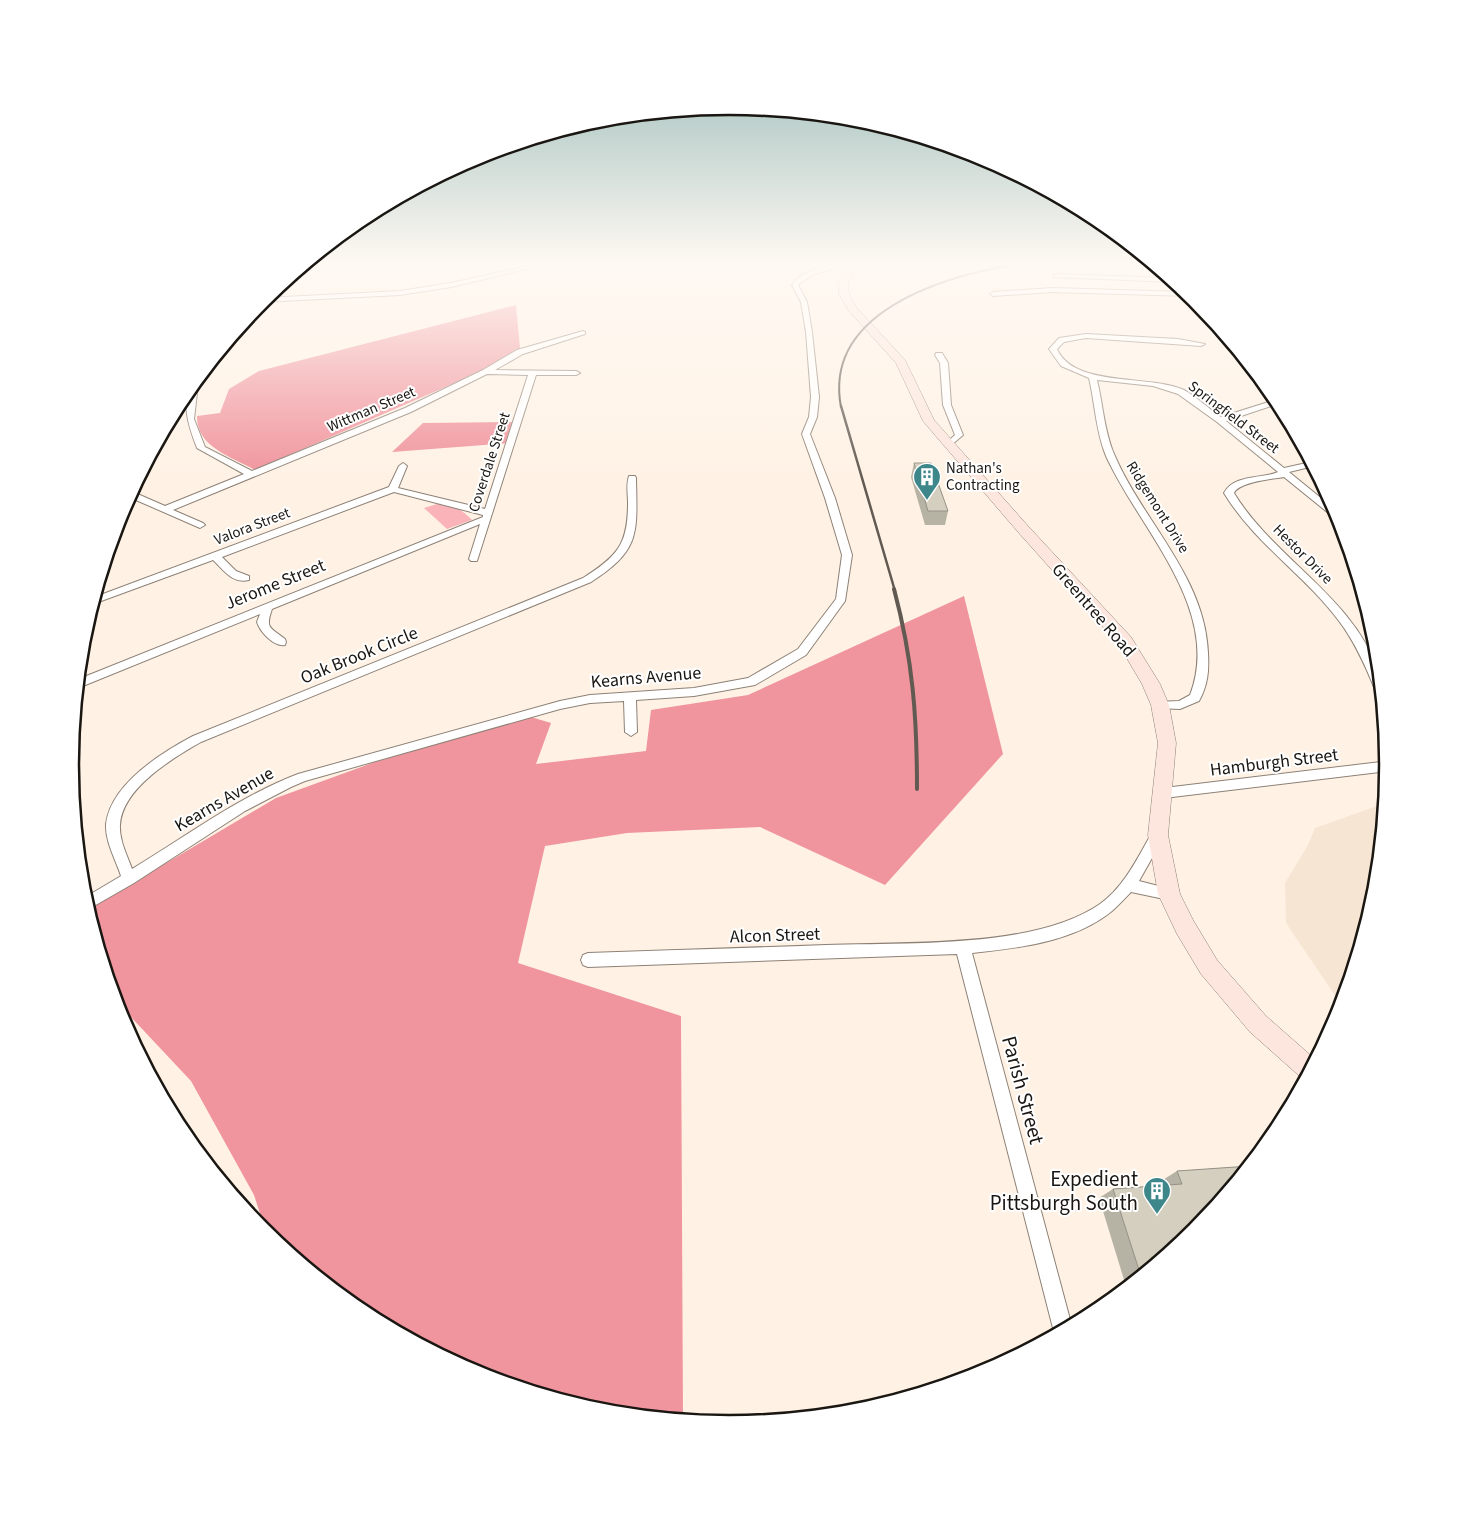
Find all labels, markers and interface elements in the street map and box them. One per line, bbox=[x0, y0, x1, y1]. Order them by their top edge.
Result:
street label: Springfield Street bbox=[1184, 376, 1284, 459]
street label: Wittman Street bbox=[324, 381, 419, 438]
street label: Coverdale Street bbox=[463, 410, 516, 515]
street label: Ridgemont Drive bbox=[1121, 457, 1194, 557]
place label: Nathan's Contracting bbox=[946, 458, 1020, 496]
building icon: Nathan's Contracting bbox=[912, 462, 942, 501]
street label: Valora Street bbox=[211, 502, 293, 551]
street label: Hestor Drive bbox=[1268, 520, 1337, 589]
street label: Jerome Street bbox=[221, 553, 329, 616]
street label: Greentree Road bbox=[1046, 558, 1141, 663]
street label: Oak Brook Circle bbox=[297, 620, 422, 690]
street label: Kearns Avenue bbox=[590, 660, 702, 695]
street label: Hamburgh Street bbox=[1208, 742, 1340, 783]
street label: Kearns Avenue bbox=[170, 761, 279, 838]
street label: Alcon Street bbox=[729, 921, 821, 950]
street label: Parish Street bbox=[994, 1032, 1052, 1148]
place label: Expedient Pittsburgh South bbox=[990, 1164, 1138, 1218]
building icon: Expedient Pittsburgh South bbox=[1142, 1176, 1172, 1215]

